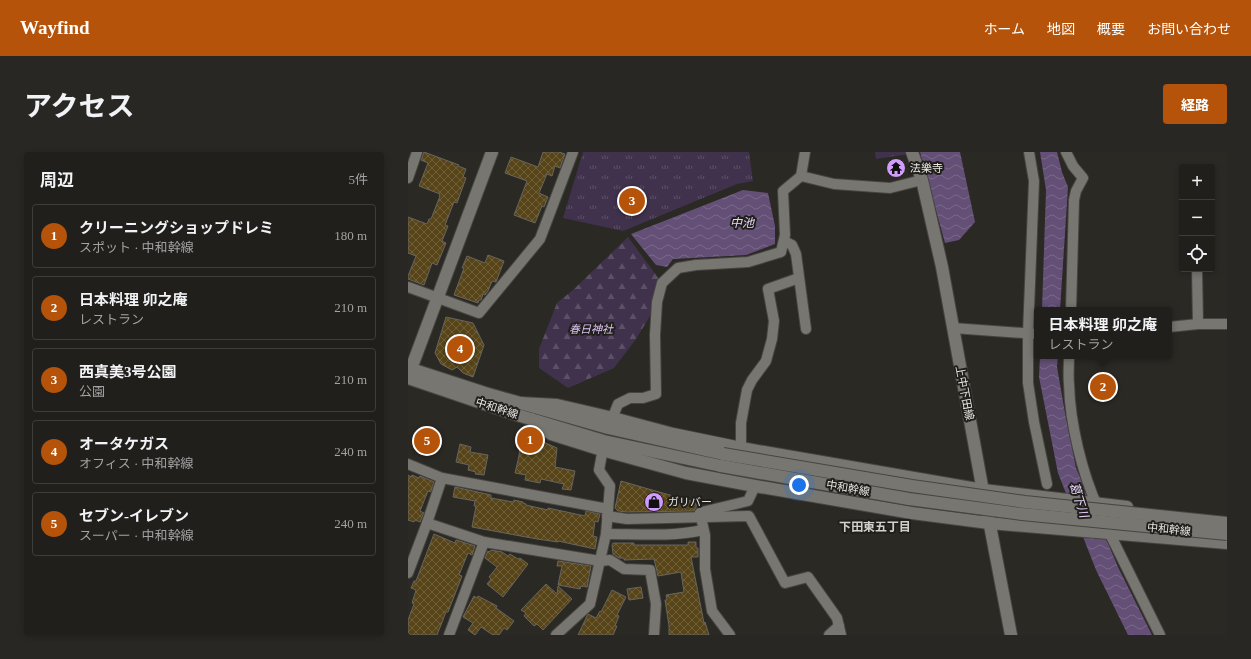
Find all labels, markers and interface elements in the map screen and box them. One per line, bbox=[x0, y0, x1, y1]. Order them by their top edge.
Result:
text: Wayfind bbox=[20, 17, 90, 38]
text: ホーム bbox=[983, 22, 1025, 37]
text: 地図 bbox=[1047, 22, 1075, 37]
text: 概要 bbox=[1097, 22, 1125, 37]
text: お問い合わせ bbox=[1147, 22, 1231, 37]
button: 経路 bbox=[1163, 84, 1227, 124]
text: アクセス bbox=[24, 91, 135, 122]
temple icon: 法樂寺 bbox=[885, 157, 907, 179]
place label: 法樂寺 bbox=[910, 162, 943, 174]
map controls bbox=[1179, 164, 1215, 272]
button: + bbox=[1179, 164, 1215, 200]
text: 周辺 bbox=[40, 171, 74, 190]
text: 5件 bbox=[348, 172, 368, 187]
pin: 3 bbox=[619, 186, 645, 216]
button: − bbox=[1179, 200, 1215, 236]
water label: 中池 bbox=[730, 216, 755, 230]
text: クリーニングショップドレミ bbox=[79, 220, 274, 236]
text: 1 bbox=[51, 228, 57, 243]
text: 180 m bbox=[334, 228, 367, 243]
button: locate bbox=[1179, 236, 1215, 272]
text: スポット · 中和幹線 bbox=[79, 240, 194, 255]
text: 日本料理 卯之庵 bbox=[79, 292, 188, 308]
text: 2 bbox=[51, 300, 57, 315]
text: 210 m bbox=[334, 300, 367, 315]
popup bbox=[1034, 307, 1172, 359]
text: レストラン bbox=[79, 312, 144, 327]
text: 日本料理 卯之庵 bbox=[1049, 317, 1157, 333]
park label: 春日神社 bbox=[569, 323, 614, 335]
pin: 4 bbox=[447, 334, 473, 364]
text: レストラン bbox=[1049, 337, 1114, 352]
text: 西真美3号公園 bbox=[79, 364, 177, 380]
street label: 上中下田線 bbox=[954, 365, 976, 421]
text: 3 bbox=[51, 372, 57, 387]
text: 210 m bbox=[334, 372, 367, 387]
pin: 2 bbox=[1090, 372, 1116, 402]
text: 公園 bbox=[79, 384, 105, 399]
street label: 中和幹線 bbox=[474, 395, 520, 421]
pin: 1 bbox=[517, 425, 543, 455]
pin: 5 bbox=[414, 426, 440, 456]
text: オータケガス bbox=[79, 436, 169, 452]
text: 4 bbox=[51, 444, 57, 459]
text: 240 m bbox=[334, 444, 367, 459]
text: オフィス · 中和幹線 bbox=[79, 456, 194, 471]
your location bbox=[789, 475, 809, 495]
street label: 中和幹線 bbox=[825, 478, 871, 498]
water label: 葛下川 bbox=[1067, 481, 1092, 521]
shop icon: ガリバー bbox=[643, 491, 665, 513]
place label: ガリバー bbox=[668, 496, 712, 508]
text: セブン-イレブン bbox=[79, 508, 189, 524]
text: 5 bbox=[51, 516, 57, 531]
text: 240 m bbox=[334, 516, 367, 531]
district label: 下田東五丁目 bbox=[839, 520, 911, 534]
street label: 中和幹線 bbox=[1146, 521, 1192, 537]
text: スーパー · 中和幹線 bbox=[79, 528, 194, 543]

